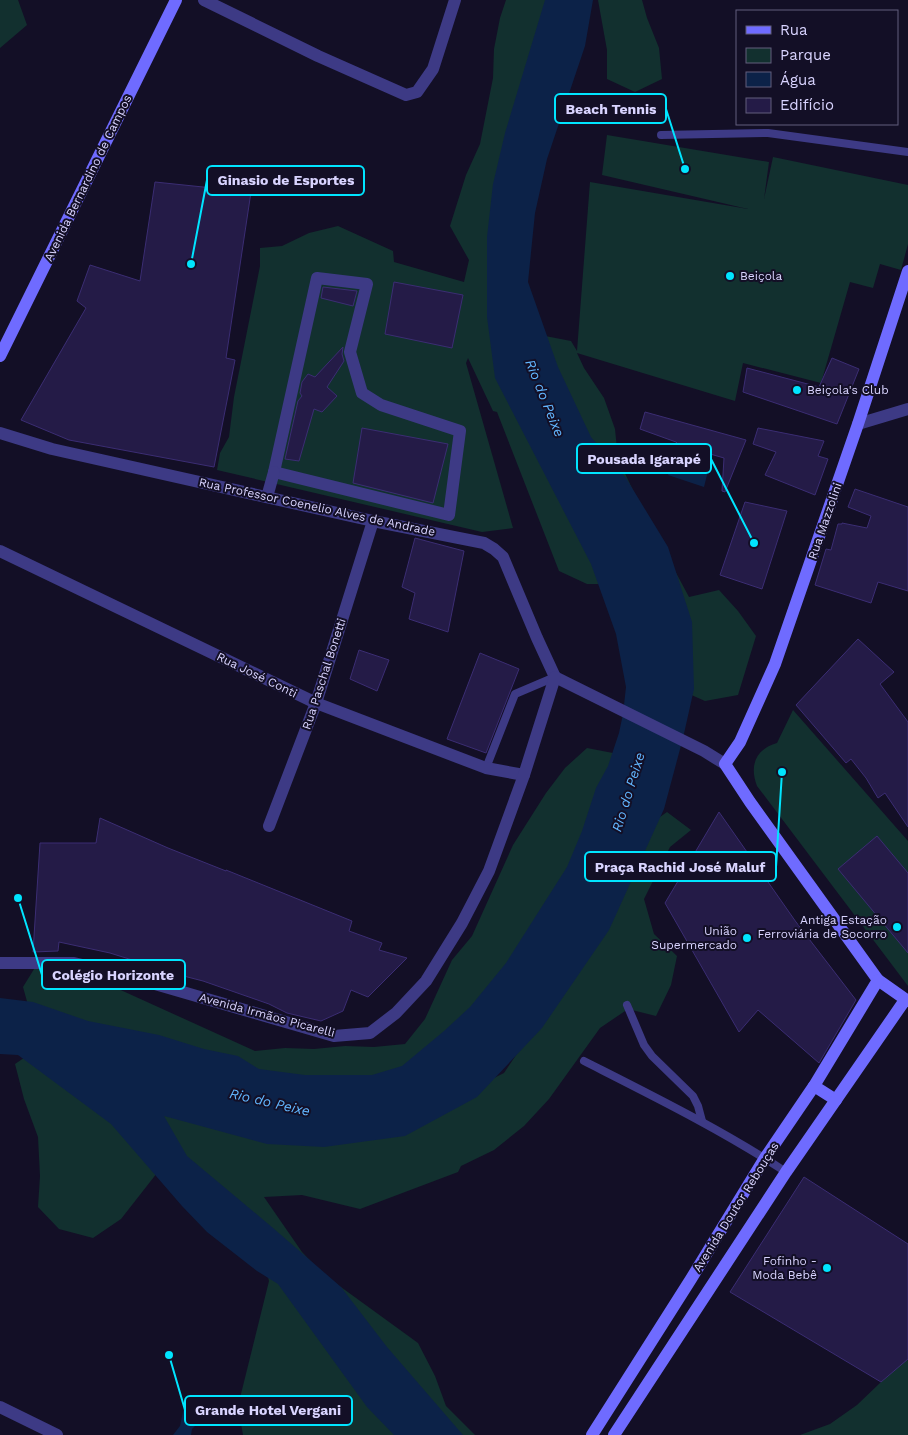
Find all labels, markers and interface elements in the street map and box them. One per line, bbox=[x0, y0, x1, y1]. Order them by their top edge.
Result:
legend bbox=[736, 10, 898, 125]
text: Rua bbox=[780, 21, 808, 39]
text: Parque bbox=[780, 46, 831, 64]
text: Água bbox=[780, 71, 816, 89]
street label: Avenida Bernardino de Campos bbox=[41, 92, 135, 264]
callout: Beach Tennis bbox=[555, 94, 666, 123]
text: Edifício bbox=[780, 96, 834, 114]
text: Beach Tennis bbox=[566, 101, 657, 117]
callout: Ginasio de Esportes bbox=[207, 166, 364, 195]
text: Ginasio de Esportes bbox=[218, 172, 355, 188]
place label: Beiçola bbox=[740, 269, 783, 283]
marker: Beiçola bbox=[724, 270, 736, 282]
water label: Rio do Peixe bbox=[522, 357, 568, 439]
place label: Beiçola's Club bbox=[807, 383, 889, 397]
marker: Beiçola's Club bbox=[791, 384, 803, 396]
callout: Pousada Igarapé bbox=[577, 444, 711, 473]
text: Pousada Igarapé bbox=[587, 451, 701, 467]
street label: Rua Professor Coenelio Alves de Andrade bbox=[198, 475, 437, 539]
street label: Rua Mazzolini bbox=[805, 481, 845, 561]
street label: Rua Paschal Bonetti bbox=[299, 617, 349, 731]
street label: Rua José Conti bbox=[214, 649, 300, 701]
water label: Rio do Peixe bbox=[608, 750, 648, 834]
callout: Praça Rachid José Maluf bbox=[585, 852, 776, 881]
text: Praça Rachid José Maluf bbox=[595, 859, 765, 875]
place label: Antiga Estação Ferroviária de Socorro bbox=[758, 913, 887, 941]
marker: Antiga Estação Ferroviária de Socorro bbox=[891, 921, 903, 933]
place label: União Supermercado bbox=[651, 924, 737, 952]
marker: União Supermercado bbox=[741, 932, 753, 944]
callout: Colégio Horizonte bbox=[42, 960, 185, 989]
text: Colégio Horizonte bbox=[52, 967, 174, 983]
street label: Avenida Irmãos Picarelli bbox=[198, 990, 336, 1040]
water label: Rio do Peixe bbox=[228, 1085, 312, 1119]
street label: Avenida Doutor Rebouças bbox=[690, 1140, 782, 1274]
place label: Fofinho - Moda Bebê bbox=[752, 1254, 817, 1282]
marker: Fofinho - Moda Bebê bbox=[821, 1262, 833, 1274]
callout: Grande Hotel Vergani bbox=[185, 1396, 352, 1425]
text: Grande Hotel Vergani bbox=[195, 1402, 341, 1418]

